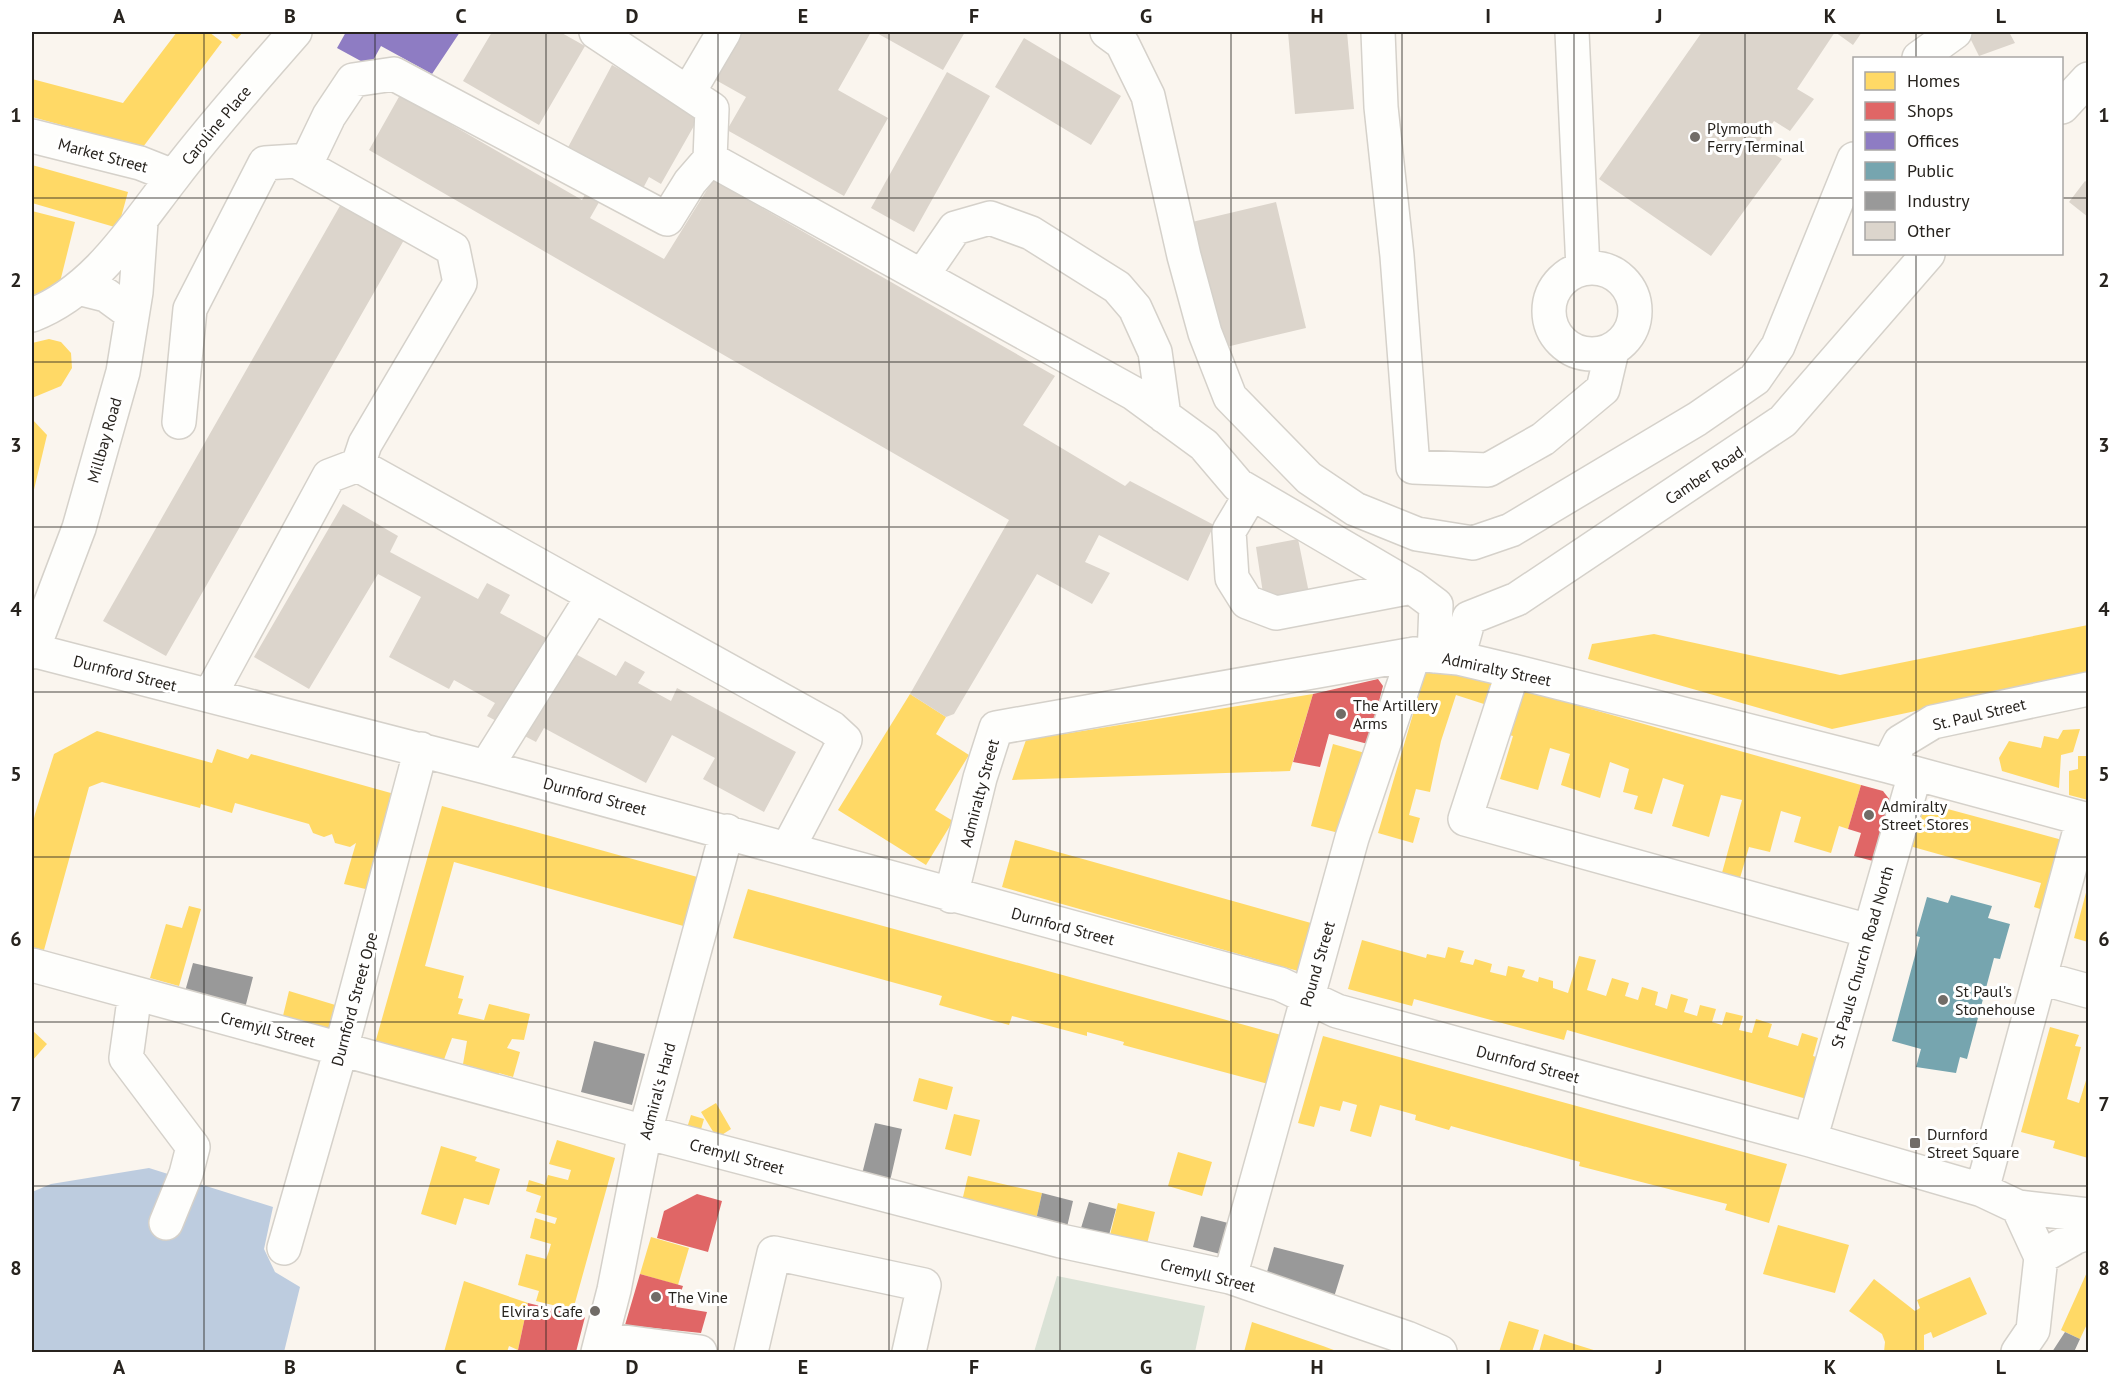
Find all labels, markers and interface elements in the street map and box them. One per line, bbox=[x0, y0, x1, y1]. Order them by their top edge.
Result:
text: A bbox=[113, 3, 126, 29]
text: B bbox=[284, 3, 296, 29]
text: C bbox=[455, 3, 467, 29]
text: D bbox=[626, 3, 639, 29]
text: E bbox=[798, 3, 808, 29]
text: F bbox=[969, 3, 979, 29]
text: G bbox=[1140, 3, 1152, 29]
text: H bbox=[1310, 3, 1324, 29]
text: I bbox=[1485, 3, 1491, 29]
text: J bbox=[1655, 3, 1662, 29]
text: K bbox=[1824, 3, 1837, 29]
text: L bbox=[1996, 3, 2007, 29]
legend bbox=[1853, 57, 2063, 255]
text: Homes bbox=[1907, 69, 1960, 92]
street label: Caroline Place bbox=[177, 81, 255, 169]
text: Shops bbox=[1907, 99, 1953, 122]
text: 1 bbox=[10, 102, 22, 128]
text: 1 bbox=[2098, 102, 2110, 128]
place label: Plymouth Ferry Terminal bbox=[1707, 118, 1804, 156]
text: Offices bbox=[1907, 129, 1959, 152]
marker: Plymouth Ferry Terminal bbox=[1688, 130, 1702, 144]
street label: Market Street bbox=[56, 133, 151, 177]
text: Public bbox=[1907, 159, 1954, 182]
text: Industry bbox=[1907, 189, 1970, 212]
text: Other bbox=[1907, 219, 1951, 242]
text: 2 bbox=[10, 267, 22, 293]
text: 2 bbox=[2098, 267, 2110, 293]
street label: Millbay Road bbox=[82, 395, 126, 485]
text: 3 bbox=[10, 432, 22, 458]
text: 3 bbox=[2098, 432, 2110, 458]
street label: Camber Road bbox=[1661, 442, 1747, 508]
text: 4 bbox=[10, 596, 22, 622]
text: 4 bbox=[2098, 596, 2110, 622]
street label: Admiralty Street bbox=[1441, 648, 1554, 690]
street label: Durnford Street bbox=[71, 650, 179, 696]
street label: St. Paul Street bbox=[1930, 693, 2028, 734]
place label: The Artillery Arms bbox=[1353, 695, 1438, 733]
marker: The Artillery Arms bbox=[1334, 707, 1348, 721]
street label: Admiralty Street bbox=[955, 736, 1003, 849]
text: 5 bbox=[10, 761, 22, 787]
text: 5 bbox=[2098, 761, 2110, 787]
street label: Durnford Street bbox=[541, 773, 649, 820]
place label: Admiralty Street Stores bbox=[1881, 796, 1969, 834]
marker: Admiralty Street Stores bbox=[1862, 808, 1876, 822]
street label: St Pauls Church Road North bbox=[1826, 864, 1898, 1050]
street label: Durnford Street bbox=[1009, 903, 1117, 950]
street label: Pound Street bbox=[1295, 918, 1339, 1009]
text: 6 bbox=[10, 926, 22, 952]
text: 6 bbox=[2098, 926, 2110, 952]
street label: Durnford Street Ope bbox=[326, 930, 382, 1068]
place label: St Paul's Stonehouse bbox=[1955, 981, 2035, 1019]
marker: St Paul's Stonehouse bbox=[1936, 993, 1950, 1007]
street label: Cremyll Street bbox=[218, 1007, 318, 1051]
street label: Admiral's Hard bbox=[634, 1040, 680, 1142]
street label: Durnford Street bbox=[1474, 1041, 1582, 1088]
text: 7 bbox=[10, 1091, 22, 1117]
text: 7 bbox=[2098, 1091, 2110, 1117]
place label: Durnford Street Square bbox=[1927, 1124, 2019, 1162]
street label: Cremyll Street bbox=[687, 1134, 787, 1178]
marker: Durnford Street Square bbox=[1908, 1136, 1922, 1150]
street label: Cremyll Street bbox=[1158, 1254, 1258, 1297]
text: 8 bbox=[10, 1255, 22, 1281]
text: 8 bbox=[2098, 1255, 2110, 1281]
place label: The Vine bbox=[668, 1287, 728, 1307]
marker: The Vine bbox=[649, 1290, 663, 1304]
place label: Elvira's Cafe bbox=[501, 1301, 583, 1321]
marker: Elvira's Cafe bbox=[588, 1304, 602, 1318]
text: A bbox=[113, 1354, 126, 1380]
text: B bbox=[284, 1354, 296, 1380]
text: C bbox=[455, 1354, 467, 1380]
text: D bbox=[626, 1354, 639, 1380]
text: E bbox=[798, 1354, 808, 1380]
text: F bbox=[969, 1354, 979, 1380]
text: G bbox=[1140, 1354, 1152, 1380]
text: H bbox=[1310, 1354, 1324, 1380]
text: I bbox=[1485, 1354, 1491, 1380]
text: J bbox=[1655, 1354, 1662, 1380]
text: K bbox=[1824, 1354, 1837, 1380]
text: L bbox=[1996, 1354, 2007, 1380]

